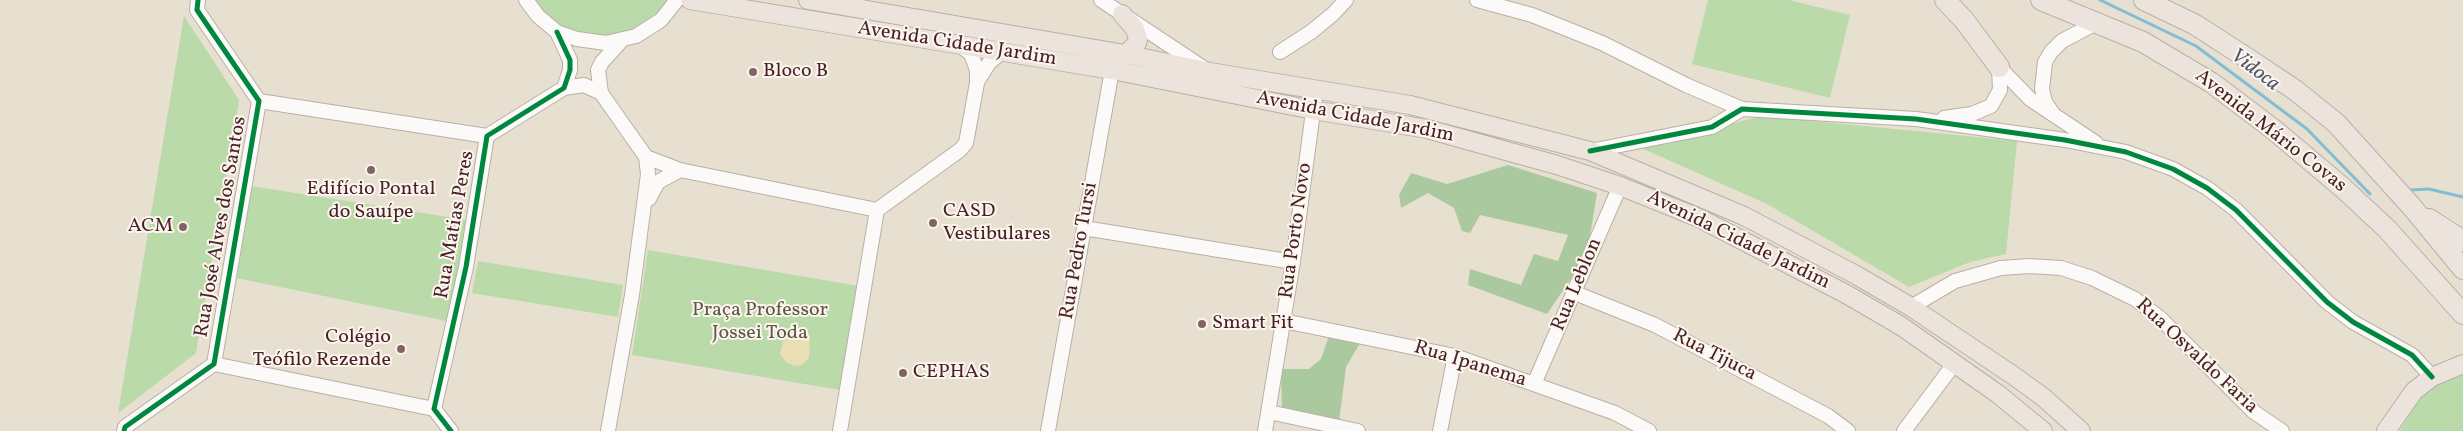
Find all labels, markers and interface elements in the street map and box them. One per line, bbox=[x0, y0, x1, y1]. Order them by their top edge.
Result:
street label: Avenida Cidade Jardim bbox=[856, 17, 1058, 73]
water label: Vidoca bbox=[2224, 44, 2284, 98]
place label: Bloco B bbox=[763, 60, 828, 84]
street label: Avenida Mário Covas bbox=[2189, 65, 2351, 199]
marker: Bloco B bbox=[747, 66, 759, 78]
street label: Avenida Cidade Jardim bbox=[1254, 87, 1456, 149]
street label: Rua José Alves dos Santos bbox=[191, 115, 253, 339]
street label: Rua Matias Peres bbox=[431, 149, 481, 301]
street label: Rua Porto Novo bbox=[1276, 162, 1318, 300]
marker: Edifício Pontal do Sauípe bbox=[365, 164, 377, 176]
place label: Edifício Pontal do Sauípe bbox=[307, 178, 435, 225]
street label: Rua Pedro Tursi bbox=[1056, 181, 1104, 321]
street label: Avenida Cidade Jardim bbox=[1642, 186, 1834, 296]
place label: CASD Vestibulares bbox=[943, 200, 1050, 247]
place label: ACM bbox=[128, 215, 173, 239]
marker: CASD Vestibulares bbox=[927, 217, 939, 229]
marker: ACM bbox=[177, 221, 189, 233]
street label: Rua Leblon bbox=[1548, 235, 1608, 335]
street label: Rua Osvaldo Faria bbox=[2130, 294, 2262, 420]
park label: Praça Professor Jossei Toda bbox=[692, 299, 828, 346]
place label: Smart Fit bbox=[1212, 312, 1294, 336]
marker: Smart Fit bbox=[1196, 318, 1208, 330]
street label: Rua Tijuca bbox=[1668, 325, 1760, 387]
place label: Colégio Teófilo Rezende bbox=[252, 326, 391, 373]
street label: Rua Ipanema bbox=[1411, 336, 1529, 394]
marker: Colégio Teófilo Rezende bbox=[395, 343, 407, 355]
place label: CEPHAS bbox=[913, 361, 990, 385]
marker: CEPHAS bbox=[897, 367, 909, 379]

